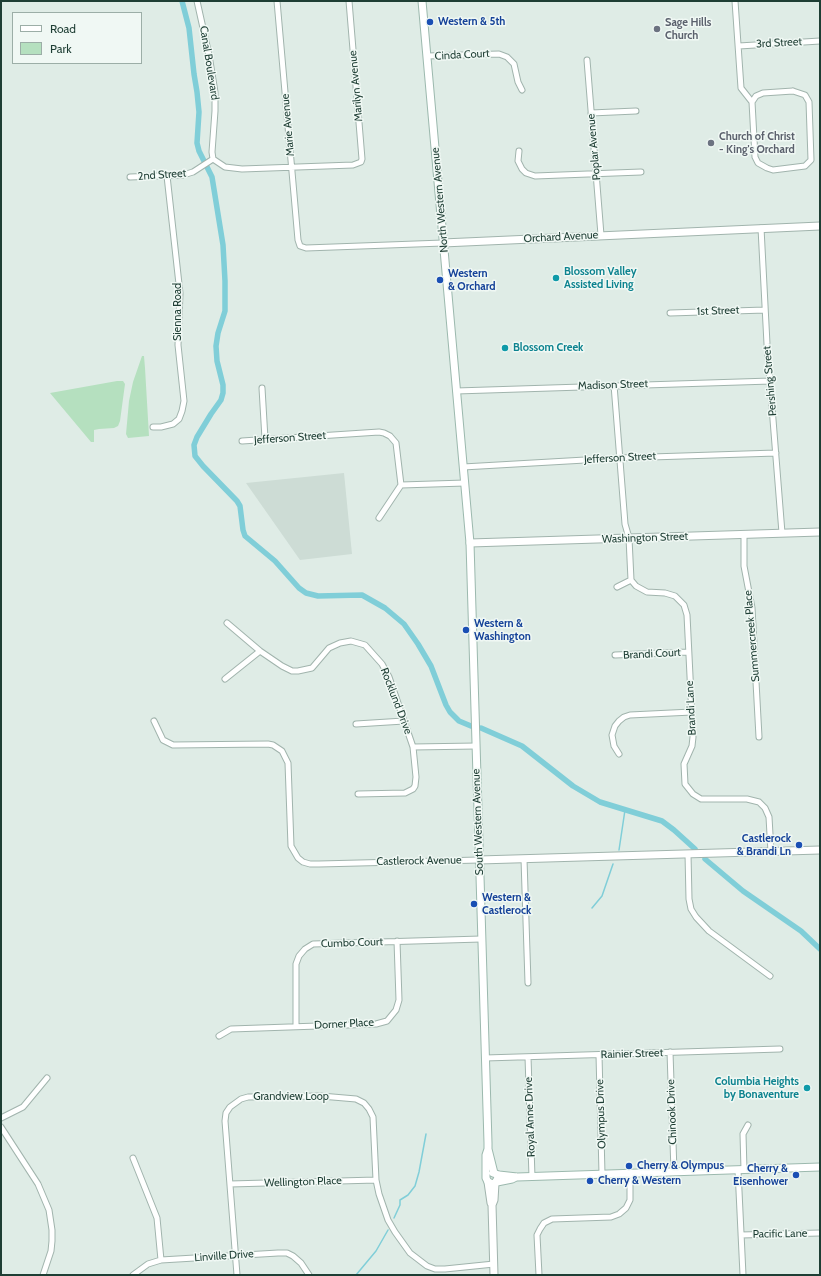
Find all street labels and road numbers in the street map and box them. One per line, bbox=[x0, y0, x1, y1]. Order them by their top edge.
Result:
street label: Canal Boulevard bbox=[197, 25, 221, 101]
street label: 3rd Street bbox=[756, 35, 802, 51]
street label: Cinda Court bbox=[434, 47, 490, 63]
street label: Marilyn Avenue bbox=[346, 50, 366, 122]
street label: Marie Avenue bbox=[279, 93, 297, 157]
street label: Poplar Avenue bbox=[585, 113, 603, 181]
street label: North Western Avenue bbox=[429, 147, 451, 253]
street label: 2nd Street bbox=[137, 167, 187, 183]
street label: Orchard Avenue bbox=[523, 228, 599, 246]
street label: Sienna Road bbox=[171, 283, 185, 341]
street label: 1st Street bbox=[696, 304, 740, 318]
street label: Pershing Street bbox=[760, 345, 780, 417]
street label: Madison Street bbox=[578, 377, 648, 393]
street label: Jefferson Street bbox=[254, 429, 326, 447]
street label: Jefferson Street bbox=[584, 450, 656, 466]
street label: Washington Street bbox=[602, 530, 688, 546]
street label: Summercreek Place bbox=[741, 590, 763, 682]
street label: Brandi Court bbox=[623, 646, 681, 662]
street label: Rocklund Drive bbox=[377, 666, 415, 736]
street label: Brandi Lane bbox=[683, 680, 699, 736]
street label: South Western Avenue bbox=[470, 768, 486, 876]
street label: Castlerock Avenue bbox=[376, 854, 462, 868]
street label: Cumbo Court bbox=[321, 935, 383, 951]
street label: Dorner Place bbox=[314, 1016, 374, 1032]
street label: Rainier Street bbox=[601, 1046, 663, 1062]
street label: Royal Anne Drive bbox=[522, 1077, 538, 1157]
street label: Olympus Drive bbox=[593, 1079, 609, 1149]
street label: Chinook Drive bbox=[664, 1079, 680, 1145]
street label: Grandview Loop bbox=[253, 1090, 329, 1104]
street label: Wellington Place bbox=[264, 1174, 342, 1190]
street label: Pacific Lane bbox=[753, 1227, 807, 1241]
street label: Linville Drive bbox=[194, 1247, 254, 1265]

